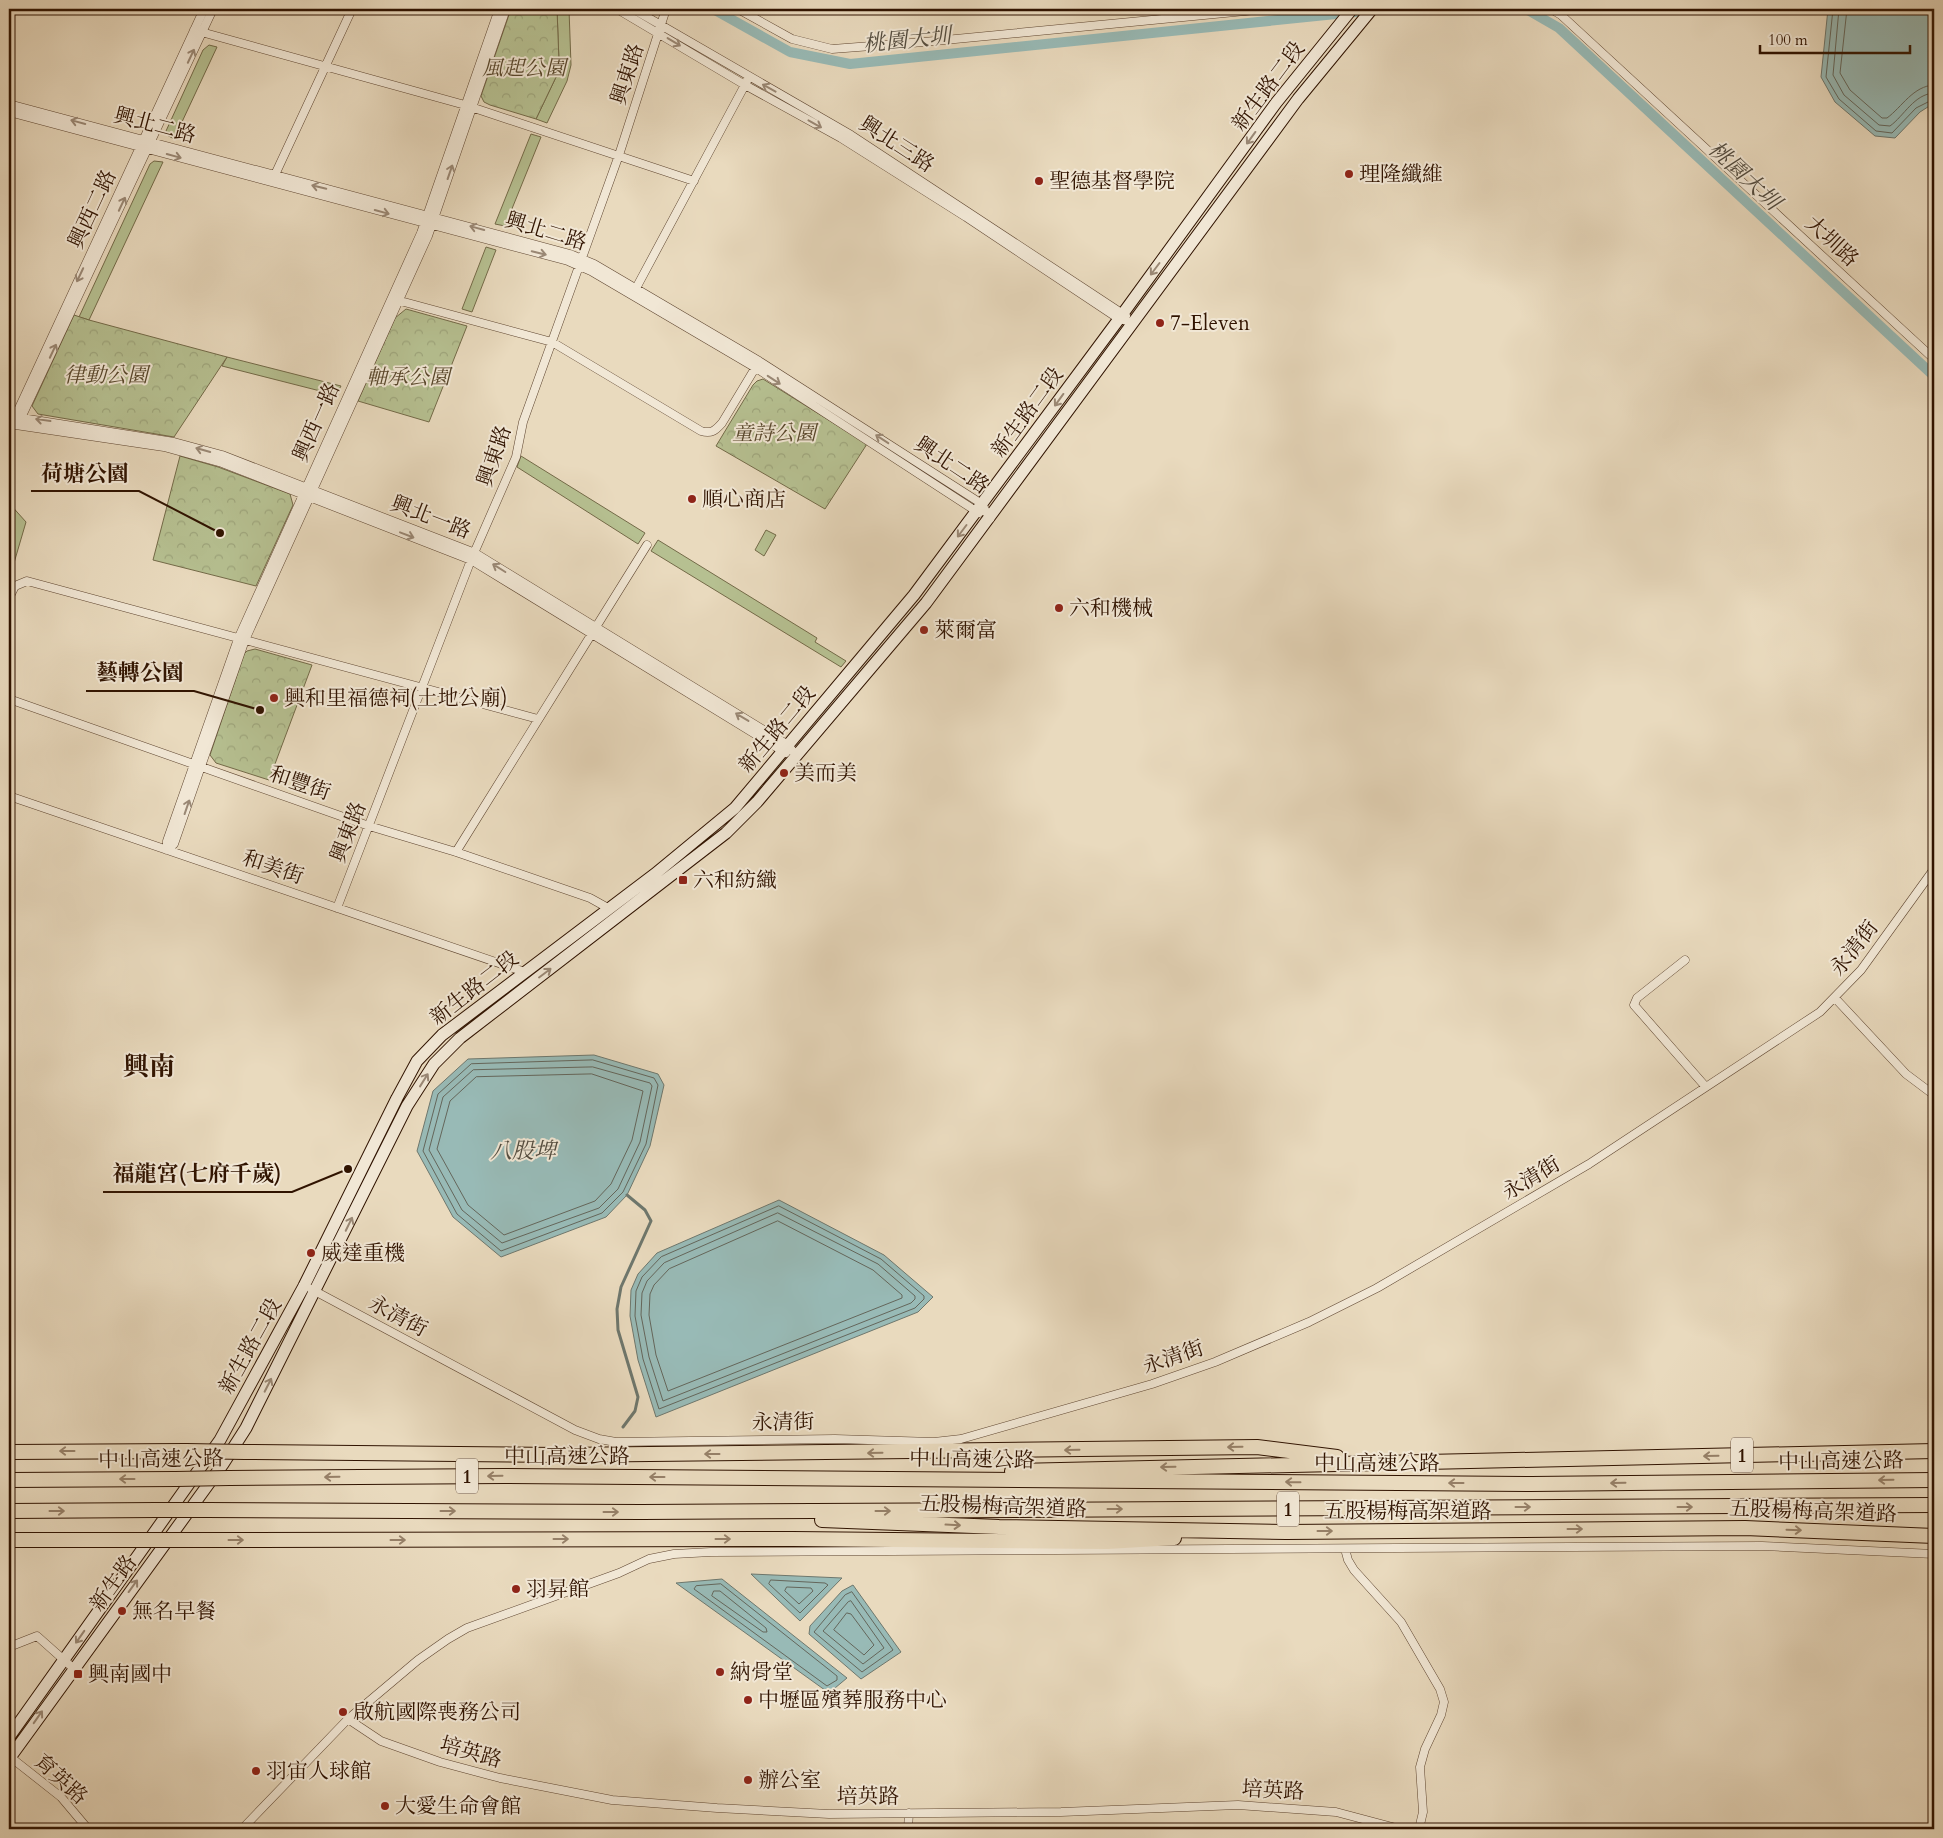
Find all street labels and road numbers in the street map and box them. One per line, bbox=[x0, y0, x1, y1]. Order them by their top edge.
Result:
street label: 新生路二段 bbox=[1225, 36, 1312, 137]
street label: 興東路 bbox=[604, 40, 651, 109]
street label: 興北二路 bbox=[111, 101, 199, 150]
street label: 興北三路 bbox=[854, 109, 940, 179]
street label: 興西二路 bbox=[62, 165, 123, 253]
street label: 興北二路 bbox=[501, 205, 590, 258]
street label: 大圳路 bbox=[1799, 209, 1865, 273]
street label: 新生路二段 bbox=[985, 361, 1070, 463]
street label: 興西一路 bbox=[286, 378, 347, 466]
street label: 興東路 bbox=[471, 422, 518, 491]
street label: 興北二路 bbox=[909, 430, 995, 501]
street label: 興北一路 bbox=[386, 489, 475, 546]
street label: 新生路二段 bbox=[733, 680, 822, 779]
street label: 和豐街 bbox=[265, 760, 334, 807]
street label: 興東路 bbox=[324, 798, 373, 867]
street label: 和美街 bbox=[238, 844, 307, 891]
street label: 永清街 bbox=[1824, 915, 1885, 982]
street label: 新生路二段 bbox=[424, 945, 525, 1032]
street label: 永清街 bbox=[1497, 1150, 1566, 1207]
street label: 永清街 bbox=[363, 1289, 432, 1344]
street label: 新生路二段 bbox=[212, 1293, 289, 1399]
street label: 永清街 bbox=[1139, 1334, 1208, 1381]
street label: 永清街 bbox=[751, 1407, 815, 1438]
road number: 1 bbox=[1731, 1438, 1753, 1472]
street label: 中山高速公路 bbox=[504, 1442, 630, 1471]
street label: 中山高速公路 bbox=[98, 1444, 224, 1475]
street label: 中山高速公路 bbox=[909, 1444, 1035, 1475]
street label: 中山高速公路 bbox=[1778, 1446, 1904, 1477]
street label: 中山高速公路 bbox=[1314, 1449, 1440, 1478]
road number: 1 bbox=[456, 1458, 478, 1494]
street label: 五股楊梅高架道路 bbox=[919, 1489, 1087, 1524]
road number: 1 bbox=[1277, 1492, 1299, 1526]
street label: 五股楊梅高架道路 bbox=[1729, 1494, 1897, 1529]
street label: 五股楊梅高架道路 bbox=[1324, 1497, 1492, 1526]
street label: 新生路 bbox=[83, 1549, 144, 1617]
street label: 培英路 bbox=[437, 1730, 505, 1775]
street label: 育英路 bbox=[28, 1748, 94, 1811]
street label: 培英路 bbox=[1241, 1774, 1305, 1807]
street label: 培英路 bbox=[837, 1782, 900, 1811]

